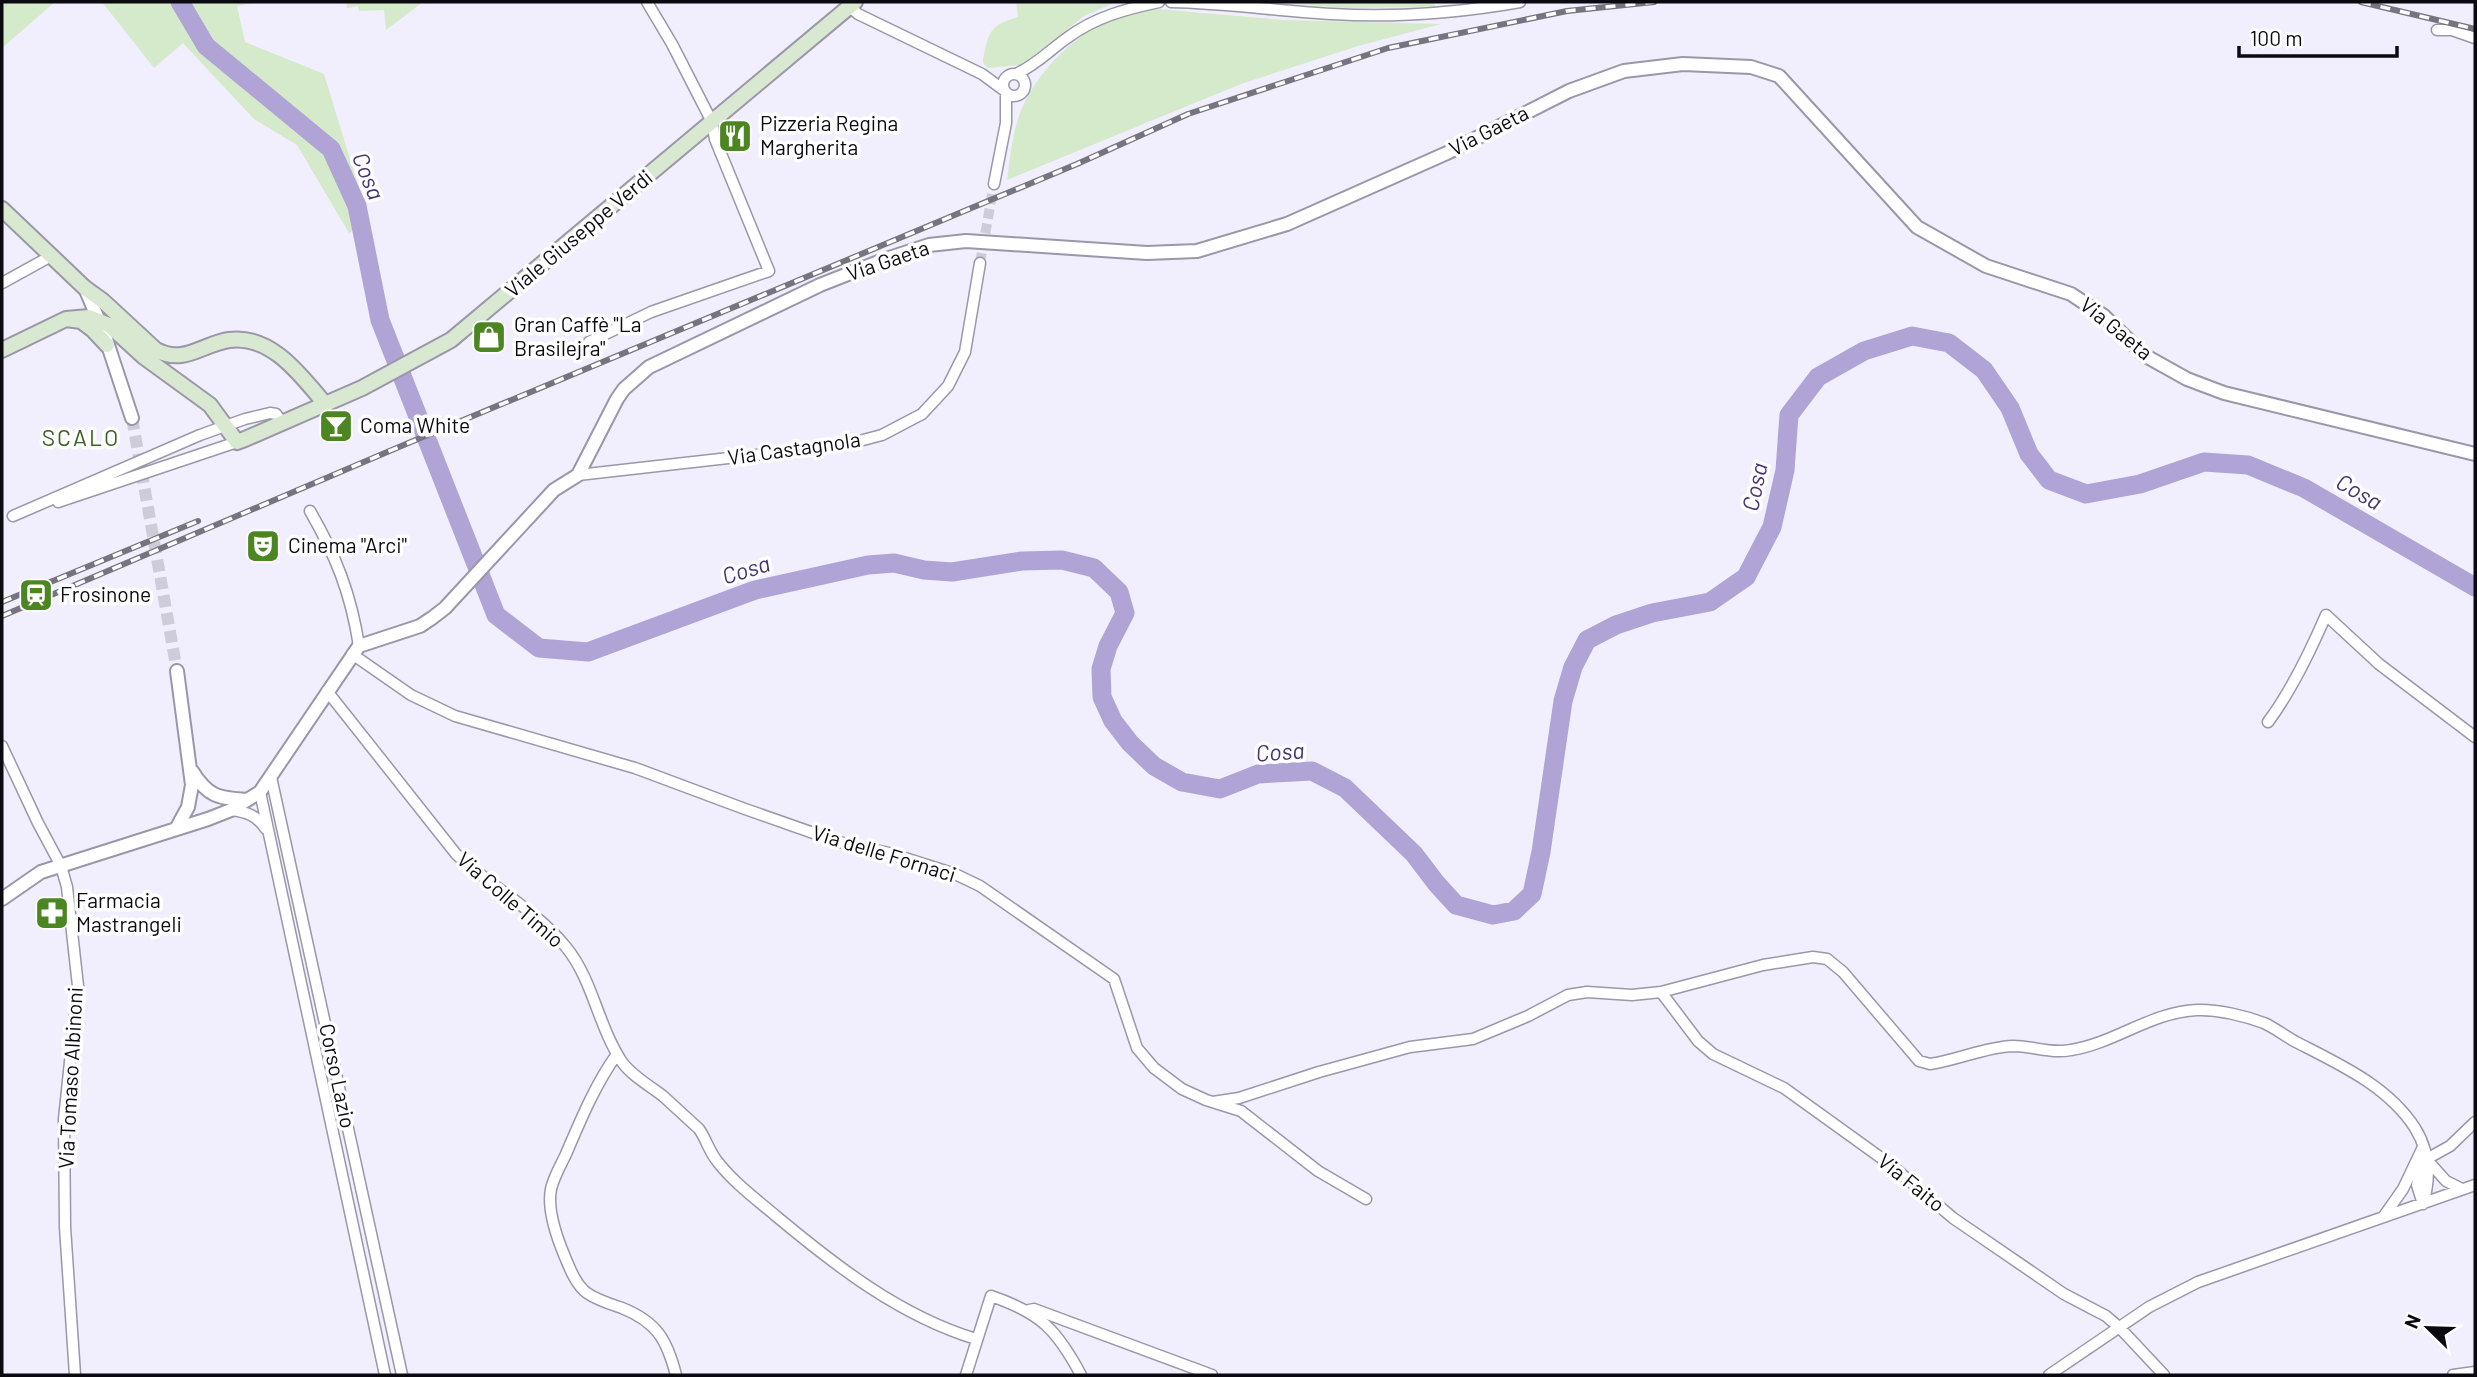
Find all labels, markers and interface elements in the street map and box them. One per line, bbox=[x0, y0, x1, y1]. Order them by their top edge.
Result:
scale bar bbox=[2239, 14, 2396, 58]
text: 100 m bbox=[2250, 25, 2303, 50]
street label: Via Gaeta bbox=[1445, 99, 1532, 160]
place label: Pizzeria Regina Margherita bbox=[760, 110, 898, 159]
restaurant icon: Pizzeria Regina Margherita bbox=[716, 117, 754, 155]
water label: Cosa bbox=[347, 148, 391, 203]
street label: Viale Giuseppe Verdi bbox=[499, 164, 657, 302]
street label: Via Gaeta bbox=[843, 234, 932, 285]
street label: Via Gaeta bbox=[2076, 291, 2158, 364]
place label: Gran Caffè "La Brasilejra" bbox=[514, 311, 642, 360]
shop icon: Gran Caffè "La Brasilejra" bbox=[470, 318, 508, 356]
bar icon: Coma White bbox=[317, 407, 355, 445]
place label: Coma White bbox=[360, 412, 470, 437]
district label: SCALO bbox=[42, 423, 120, 451]
street label: Via Castagnola bbox=[726, 426, 862, 469]
water label: Cosa bbox=[1735, 460, 1773, 513]
water label: Cosa bbox=[2331, 467, 2388, 515]
theatre icon: Cinema "Arci" bbox=[244, 527, 282, 565]
place label: Cinema "Arci" bbox=[288, 532, 407, 557]
water label: Cosa bbox=[718, 549, 773, 590]
station icon: Frosinone bbox=[17, 576, 55, 614]
place label: Frosinone bbox=[60, 581, 151, 606]
water label: Cosa bbox=[1255, 735, 1305, 767]
street label: Via delle Fornaci bbox=[810, 819, 959, 886]
street label: Via Colle Timio bbox=[453, 846, 569, 952]
place label: Farmacia Mastrangeli bbox=[76, 887, 182, 936]
pharmacy icon: Farmacia Mastrangeli bbox=[33, 894, 71, 932]
street label: Via Tomaso Albinoni bbox=[52, 986, 87, 1170]
street label: Corso Lazio bbox=[315, 1021, 362, 1130]
street label: Via Faito bbox=[1873, 1147, 1950, 1216]
north arrow bbox=[2393, 1293, 2463, 1363]
text: N bbox=[2399, 1311, 2425, 1331]

